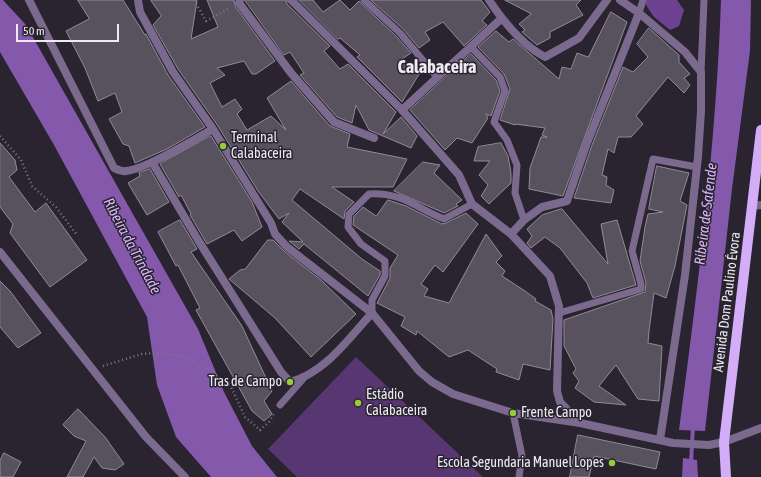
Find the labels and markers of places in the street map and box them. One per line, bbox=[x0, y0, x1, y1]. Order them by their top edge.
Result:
place label: Terminal Calabaceira bbox=[231, 130, 292, 162]
marker: Terminal Calabaceira bbox=[218, 141, 228, 151]
place label: Tras de Campo bbox=[208, 374, 282, 390]
marker: Tras de Campo bbox=[285, 377, 295, 387]
place label: Estádio Calabaceira bbox=[366, 387, 427, 420]
marker: Estádio Calabaceira bbox=[353, 398, 363, 408]
place label: Frente Campo bbox=[521, 405, 592, 421]
marker: Frente Campo bbox=[508, 408, 518, 418]
place label: Escola Segundaria Manuel Lopes bbox=[437, 455, 604, 471]
marker: Escola Segundaria Manuel Lopes bbox=[607, 458, 617, 468]

